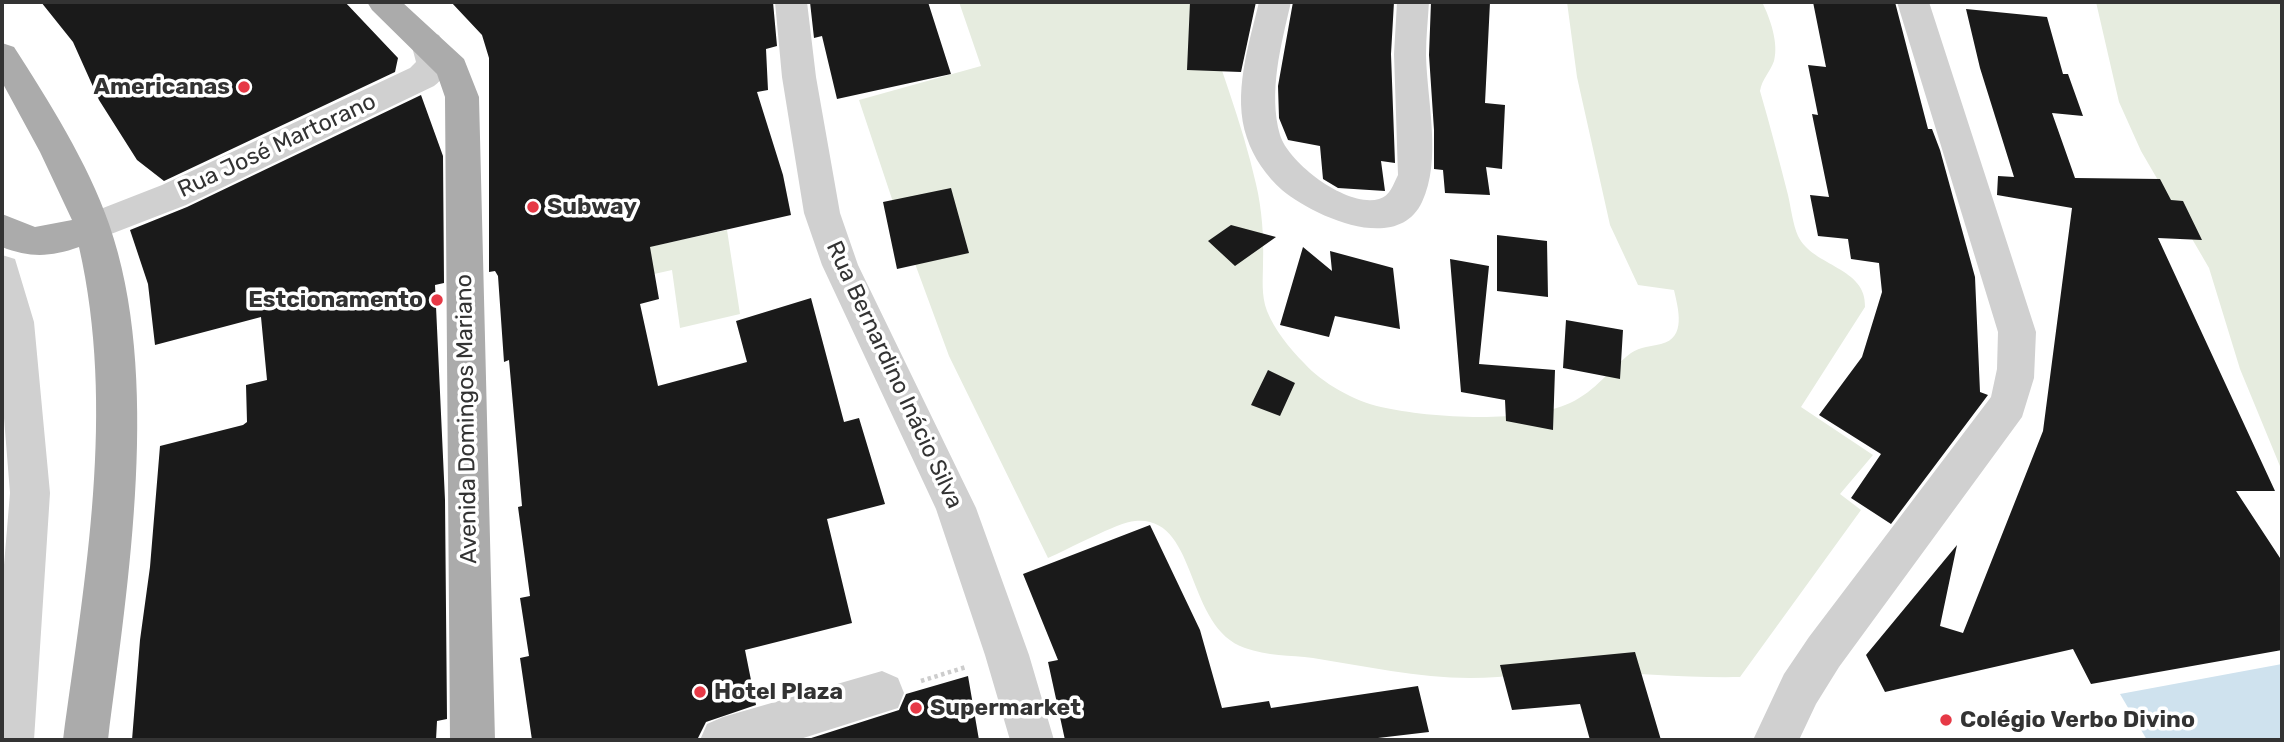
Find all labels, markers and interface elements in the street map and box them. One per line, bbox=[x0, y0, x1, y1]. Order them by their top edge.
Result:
place label: Americanas bbox=[94, 73, 230, 101]
marker: Americanas bbox=[236, 79, 252, 95]
street label: Rua José Martorano bbox=[173, 88, 381, 204]
place label: Subway bbox=[547, 193, 637, 221]
marker: Subway bbox=[525, 199, 541, 215]
street label: Rua Bernardino Inácio Silva bbox=[820, 237, 968, 513]
street label: Avenida Domingos Mariano bbox=[451, 274, 483, 564]
place label: Estcionamento bbox=[248, 286, 423, 314]
marker: Estcionamento bbox=[429, 292, 445, 308]
place label: Hotel Plaza bbox=[714, 678, 843, 706]
marker: Hotel Plaza bbox=[692, 684, 708, 700]
place label: Supermarket bbox=[930, 694, 1081, 722]
marker: Supermarket bbox=[908, 700, 924, 716]
place label: Colégio Verbo Divino bbox=[1960, 706, 2195, 734]
marker: Colégio Verbo Divino bbox=[1938, 712, 1954, 728]

